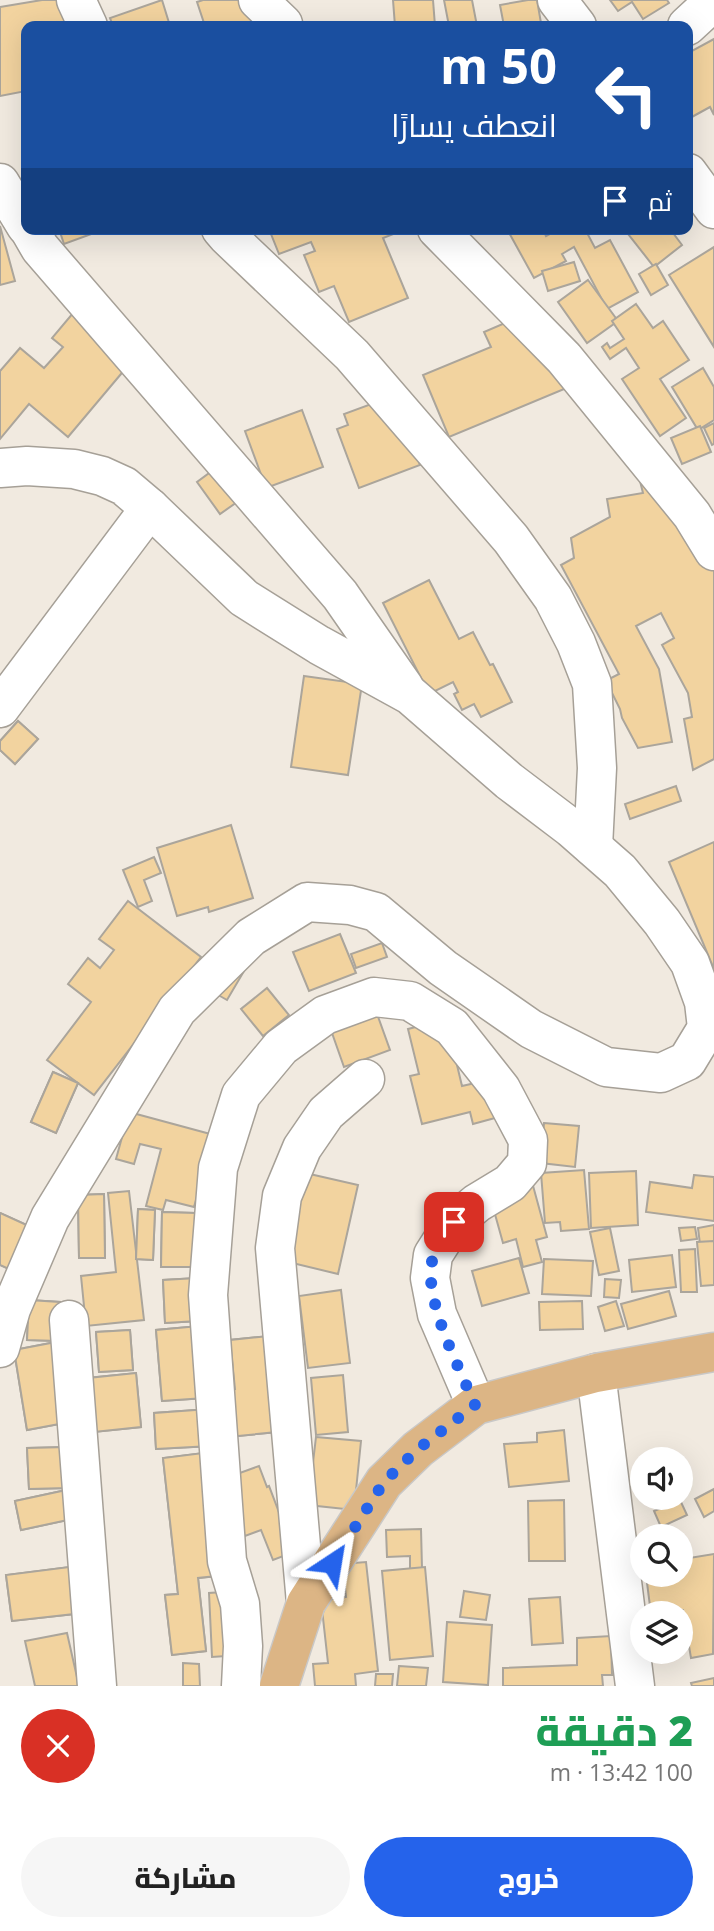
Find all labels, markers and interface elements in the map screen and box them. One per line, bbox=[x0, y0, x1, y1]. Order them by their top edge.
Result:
text: 50 m bbox=[440, 32, 557, 98]
icon: left bbox=[581, 49, 672, 140]
text: انعطف يسارًا bbox=[391, 103, 557, 146]
icon: arrive bbox=[596, 182, 634, 220]
text: ثم bbox=[648, 183, 672, 219]
pin bbox=[424, 1192, 484, 1252]
icon: arrive bbox=[435, 1203, 473, 1241]
map controls bbox=[630, 1447, 693, 1664]
button: sound bbox=[630, 1447, 693, 1510]
button: search bbox=[630, 1524, 693, 1587]
position arrow bbox=[295, 1526, 369, 1600]
button: layers bbox=[630, 1601, 693, 1664]
text: 2 دقيقة bbox=[536, 1701, 693, 1758]
button: close bbox=[21, 1709, 95, 1783]
text: 100 m · 13:42 bbox=[550, 1756, 693, 1788]
button: مشاركة bbox=[21, 1837, 350, 1917]
button: خروج bbox=[364, 1837, 693, 1917]

